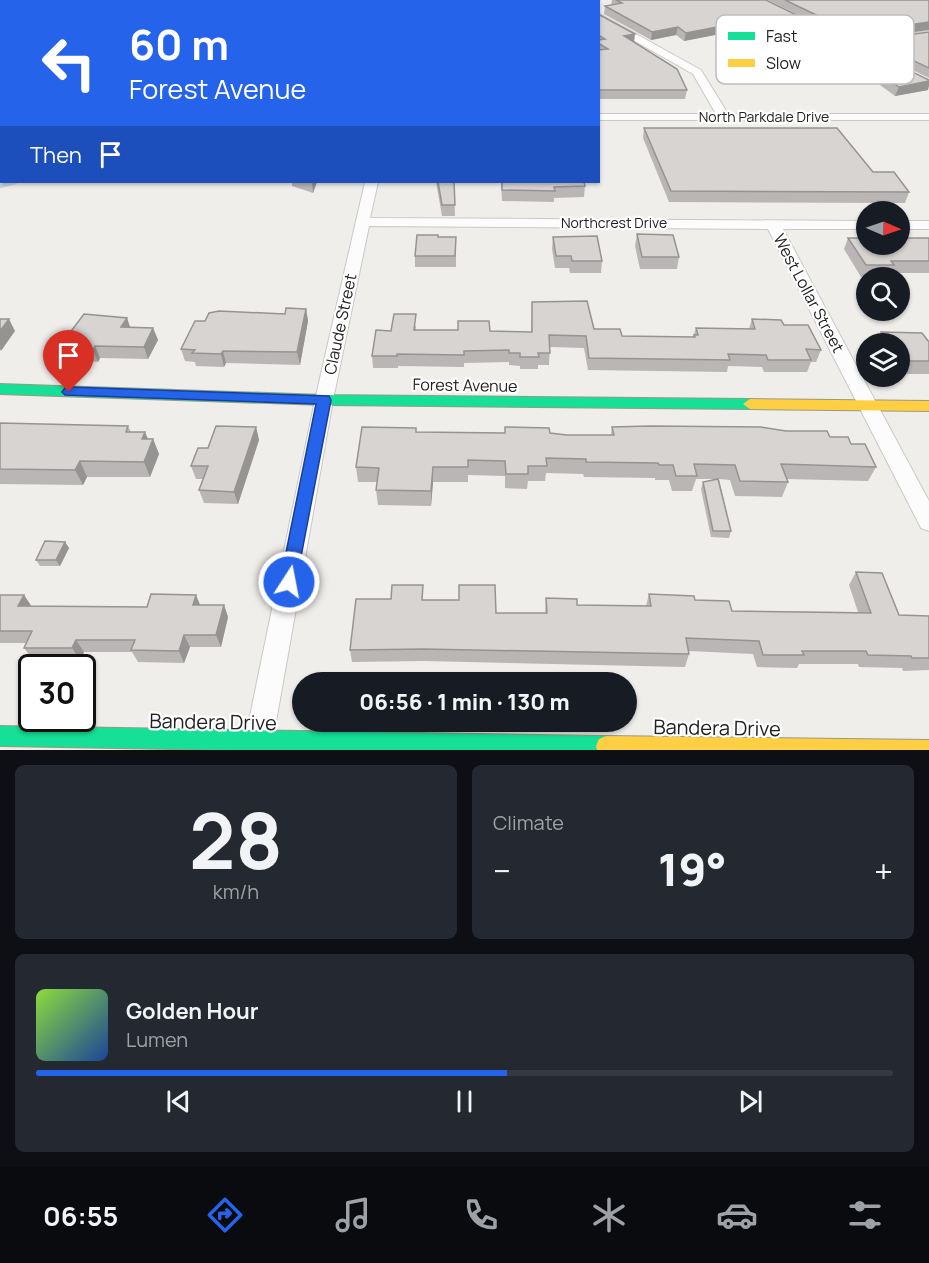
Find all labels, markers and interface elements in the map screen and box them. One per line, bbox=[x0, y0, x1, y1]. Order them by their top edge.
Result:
text: 60 m bbox=[129, 15, 229, 73]
legend bbox=[716, 15, 914, 84]
icon: left bbox=[30, 24, 108, 102]
text: Fast bbox=[766, 25, 797, 47]
text: Slow bbox=[766, 52, 801, 74]
text: Forest Avenue bbox=[129, 70, 306, 107]
street label: North Parkdale Drive bbox=[699, 107, 829, 126]
icon: arrive bbox=[94, 138, 127, 171]
text: Then bbox=[30, 140, 82, 170]
north arrow bbox=[856, 201, 910, 255]
map controls bbox=[856, 201, 910, 387]
street label: Northcrest Drive bbox=[561, 213, 667, 232]
street label: West Lollar Street bbox=[768, 230, 850, 356]
button: search bbox=[856, 267, 910, 321]
street label: Claude Street bbox=[319, 272, 361, 376]
pin bbox=[43, 330, 94, 392]
button: layers bbox=[856, 333, 910, 387]
icon: arrive bbox=[52, 339, 85, 372]
street label: Forest Avenue bbox=[412, 373, 518, 397]
position arrow bbox=[257, 550, 321, 614]
speed limit sign: 30 bbox=[18, 654, 96, 732]
text: 06:56 · 1 min · 130 m bbox=[359, 687, 570, 717]
street label: Bandera Drive bbox=[149, 707, 277, 736]
street label: Bandera Drive bbox=[653, 713, 781, 742]
text: 28 bbox=[189, 786, 283, 892]
text: Climate bbox=[493, 809, 564, 836]
text: 19° bbox=[658, 838, 727, 900]
text: − bbox=[493, 848, 511, 893]
text: + bbox=[874, 848, 893, 893]
text: km/h bbox=[213, 878, 259, 905]
text: Golden Hour bbox=[126, 996, 259, 1026]
text: Lumen bbox=[126, 1026, 188, 1053]
icon: previous bbox=[162, 1085, 195, 1118]
icon: pause bbox=[448, 1085, 481, 1118]
icon: next bbox=[734, 1085, 767, 1118]
icon: directions bbox=[204, 1194, 246, 1236]
icon: music bbox=[332, 1194, 374, 1236]
icon: phone bbox=[460, 1194, 502, 1236]
icon: climate bbox=[588, 1194, 630, 1236]
icon: car bbox=[716, 1194, 758, 1236]
icon: filters bbox=[844, 1194, 886, 1236]
text: 06:55 bbox=[43, 1197, 118, 1234]

